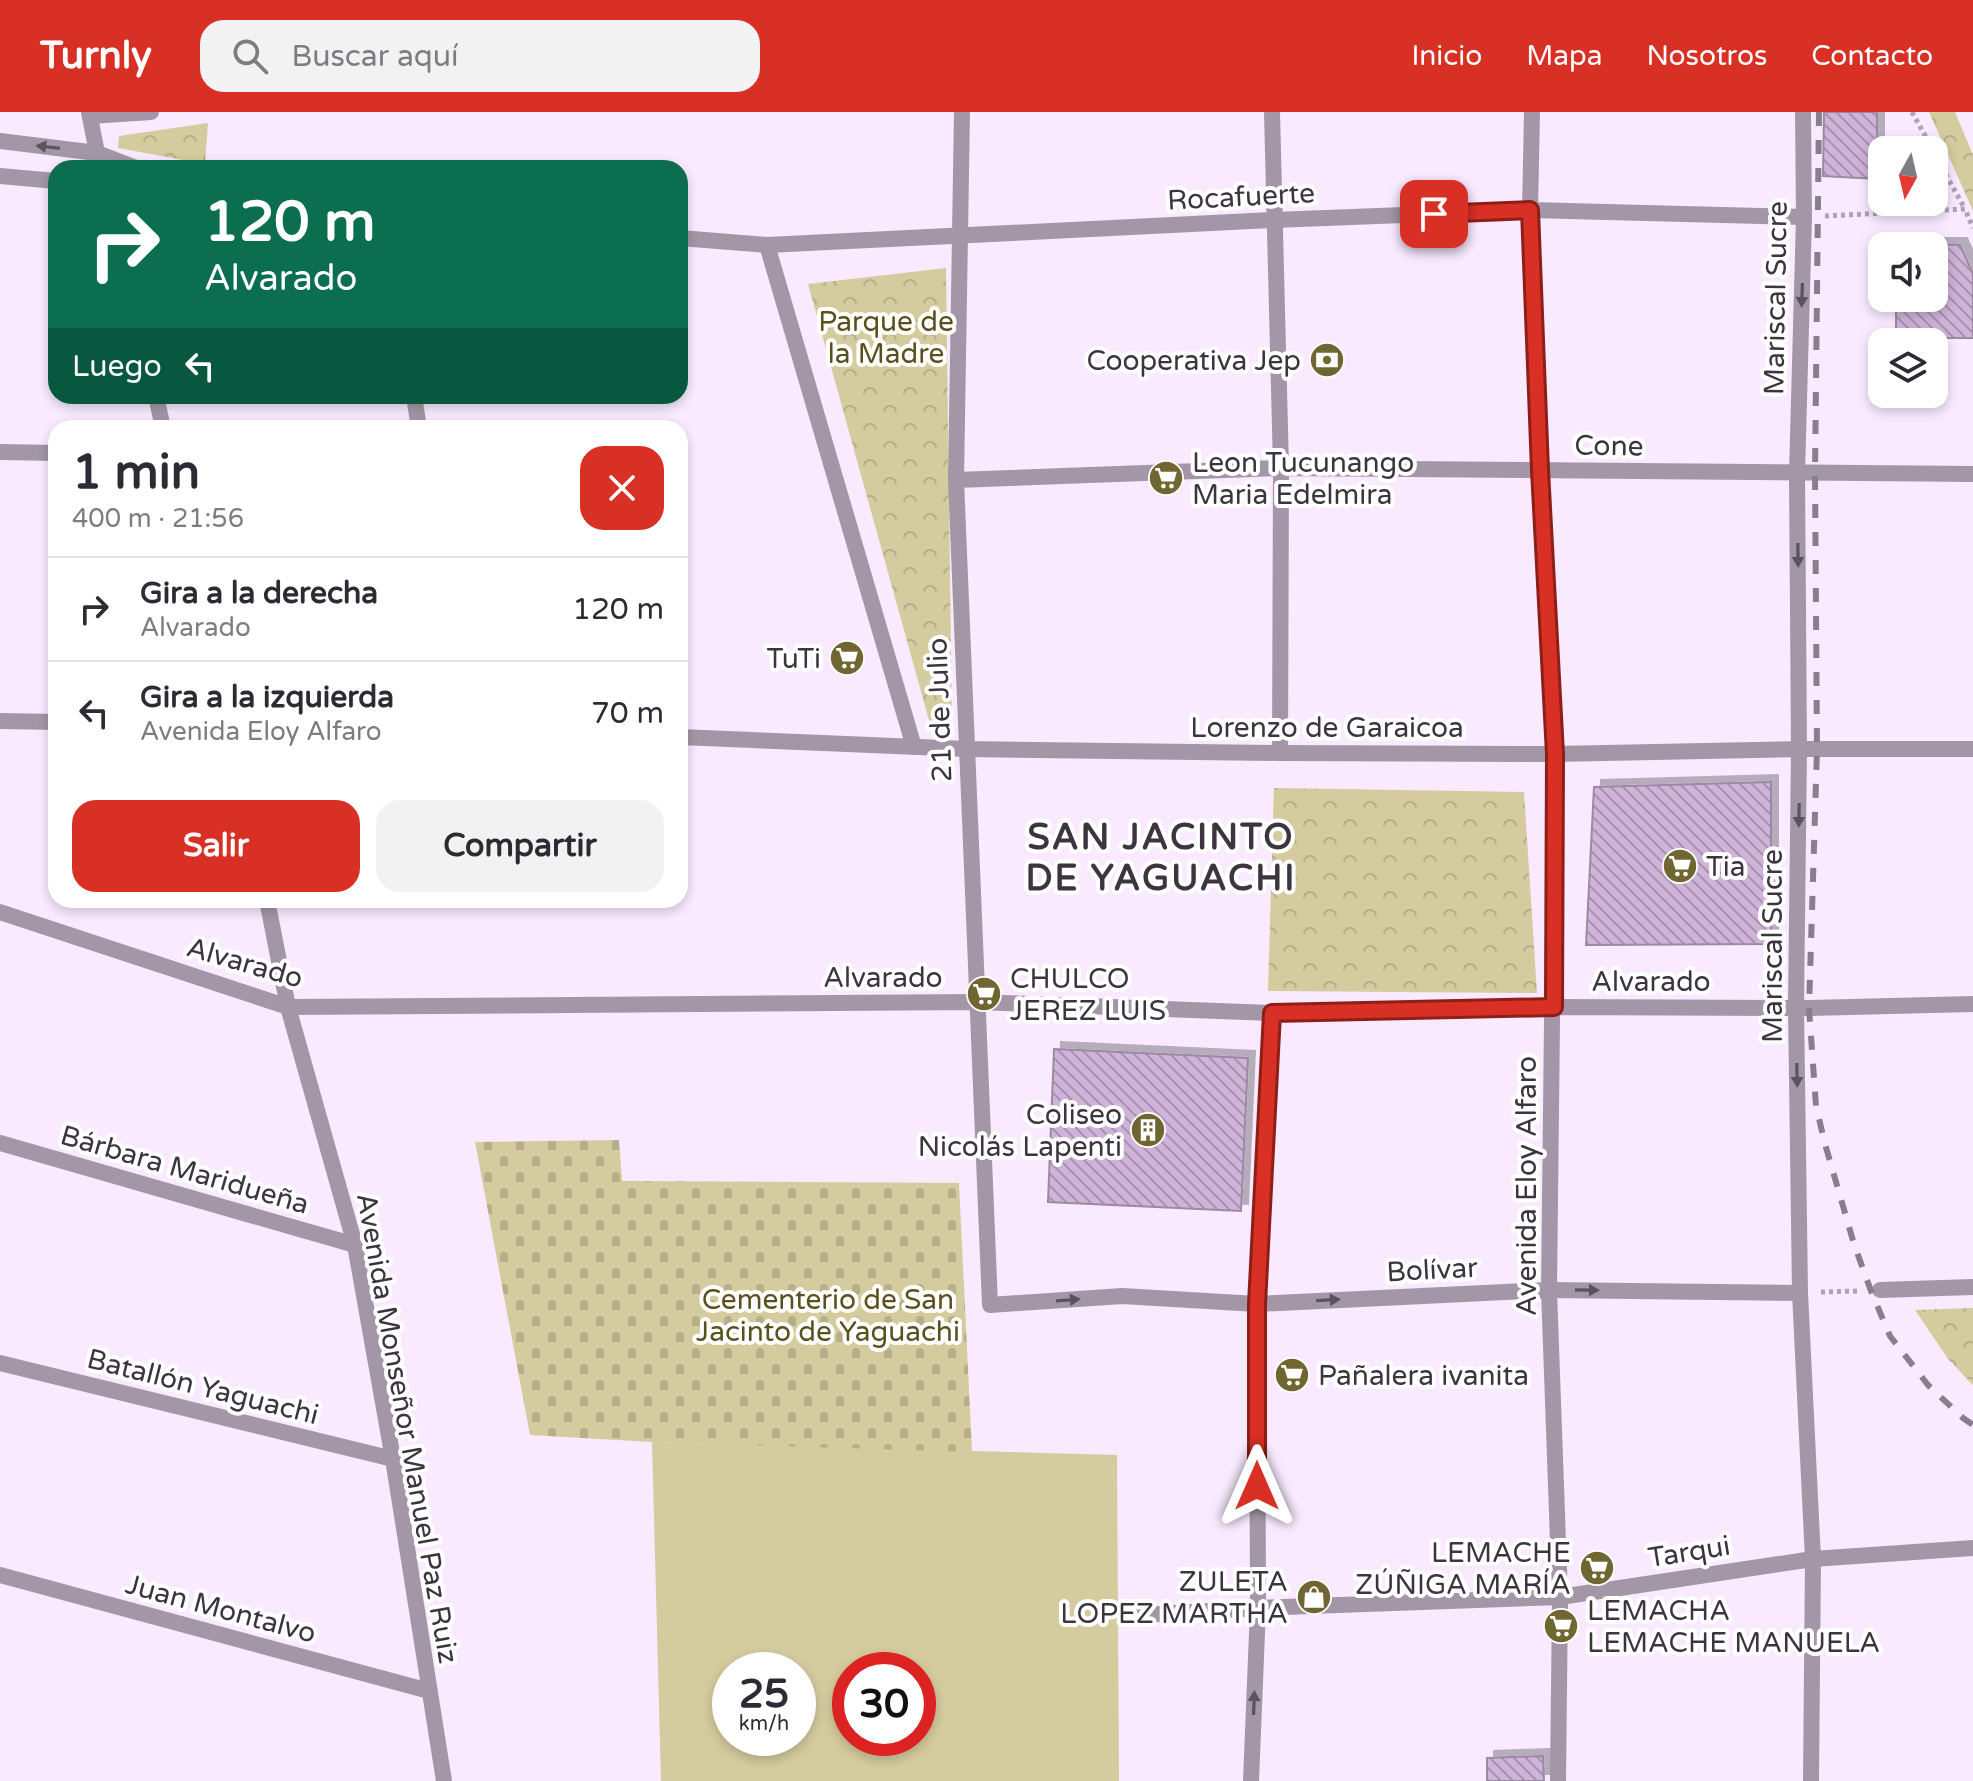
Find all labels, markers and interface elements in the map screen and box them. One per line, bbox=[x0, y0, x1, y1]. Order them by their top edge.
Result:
search box bbox=[200, 20, 760, 92]
text: Turnly bbox=[40, 33, 152, 79]
icon: search bbox=[228, 34, 272, 78]
text: Buscar aquí bbox=[292, 38, 459, 75]
text: Inicio bbox=[1412, 39, 1482, 73]
text: Mapa bbox=[1526, 39, 1602, 73]
text: Nosotros bbox=[1646, 39, 1767, 73]
text: Contacto bbox=[1811, 39, 1933, 73]
north arrow bbox=[1868, 136, 1948, 216]
map controls bbox=[1868, 136, 1948, 408]
one-way arrow bbox=[36, 140, 61, 153]
street label: Rocafuerte bbox=[1166, 176, 1316, 218]
pin bbox=[1400, 180, 1468, 248]
text: 120 m bbox=[204, 189, 375, 256]
icon: right bbox=[72, 192, 176, 296]
icon: arrive bbox=[1412, 192, 1456, 236]
street label: Mariscal Sucre bbox=[1757, 201, 1795, 395]
button: sound bbox=[1868, 232, 1948, 312]
text: Alvarado bbox=[204, 257, 357, 300]
one-way arrow bbox=[1796, 283, 1808, 308]
park label: Parque de la Madre bbox=[818, 305, 954, 371]
button: layers bbox=[1868, 328, 1948, 408]
bank icon: Cooperativa Jep bbox=[1308, 341, 1346, 379]
icon: left bbox=[178, 344, 222, 388]
place label: Cooperativa Jep bbox=[1086, 344, 1301, 378]
text: Luego bbox=[72, 348, 162, 385]
street label: Cone bbox=[1574, 428, 1644, 464]
text: 1 min bbox=[72, 444, 200, 502]
button: close bbox=[580, 446, 664, 530]
place label: Leon Tucunango Maria Edelmira bbox=[1192, 446, 1414, 512]
supermarket icon: Leon Tucunango Maria Edelmira bbox=[1147, 459, 1185, 497]
text: 400 m · 21:56 bbox=[72, 503, 244, 534]
one-way arrow bbox=[1791, 543, 1804, 568]
text: Gira a la derecha bbox=[140, 575, 378, 612]
icon: right bbox=[72, 587, 116, 631]
text: 120 m bbox=[572, 591, 664, 628]
text: Alvarado bbox=[140, 612, 251, 643]
street label: 21 de Julio bbox=[920, 637, 960, 783]
supermarket icon: TuTi bbox=[828, 639, 866, 677]
place label: TuTi bbox=[766, 642, 821, 676]
text: Gira a la izquierda bbox=[140, 679, 394, 716]
icon: left bbox=[72, 691, 116, 735]
text: 70 m bbox=[591, 695, 664, 732]
street label: Lorenzo de Garaicoa bbox=[1190, 711, 1464, 745]
text: Avenida Eloy Alfaro bbox=[140, 716, 382, 747]
button: Salir bbox=[72, 800, 360, 892]
button: Compartir bbox=[376, 800, 664, 892]
one-way arrow bbox=[1792, 803, 1805, 828]
district label: SAN JACINTO DE YAGUACHI bbox=[1025, 816, 1297, 900]
supermarket icon: Tia bbox=[1661, 847, 1699, 885]
street label: Mariscal Sucre bbox=[1756, 849, 1790, 1043]
place label: Tia bbox=[1706, 850, 1745, 884]
street label: Alvarado bbox=[183, 930, 307, 996]
street label: Alvarado bbox=[823, 961, 943, 995]
place label: CHULCO JEREZ LUIS bbox=[1010, 962, 1166, 1028]
street label: Alvarado bbox=[1591, 965, 1711, 999]
supermarket icon: CHULCO JEREZ LUIS bbox=[965, 975, 1003, 1013]
street label: Avenida Eloy Alfaro bbox=[1510, 1056, 1544, 1316]
one-way arrow bbox=[1791, 1063, 1803, 1088]
place label: Coliseo Nicolás Lapenti bbox=[918, 1098, 1122, 1164]
building icon: Coliseo Nicolás Lapenti bbox=[1129, 1111, 1167, 1149]
street label: Bárbara Maridueña bbox=[57, 1118, 313, 1222]
street label: Avenida Monseñor Manuel Paz Ruiz bbox=[349, 1190, 465, 1666]
street label: Bolívar bbox=[1386, 1251, 1479, 1289]
park label: Cementerio de San Jacinto de Yaguachi bbox=[696, 1283, 960, 1349]
one-way arrow bbox=[1575, 1284, 1600, 1296]
one-way arrow bbox=[1056, 1293, 1081, 1306]
one-way arrow bbox=[1316, 1294, 1341, 1307]
street label: Batallón Yaguachi bbox=[84, 1342, 322, 1432]
supermarket icon: Pañalera ivanita bbox=[1273, 1356, 1311, 1394]
place label: Pañalera ivanita bbox=[1318, 1359, 1529, 1393]
position arrow bbox=[1215, 1444, 1299, 1528]
street label: Tarqui bbox=[1646, 1529, 1733, 1575]
place label: LEMACHE ZÚÑIGA MARÍA bbox=[1355, 1536, 1571, 1602]
supermarket icon: LEMACHE ZÚÑIGA MARÍA bbox=[1578, 1549, 1616, 1587]
place label: ZULETA LOPEZ MARTHA bbox=[1060, 1565, 1288, 1631]
street label: Juan Montalvo bbox=[122, 1567, 320, 1651]
shop icon: ZULETA LOPEZ MARTHA bbox=[1295, 1578, 1333, 1616]
place label: LEMACHA LEMACHE MANUELA bbox=[1587, 1594, 1880, 1660]
supermarket icon: LEMACHA LEMACHE MANUELA bbox=[1542, 1607, 1580, 1645]
speed limit sign: 30 bbox=[832, 1652, 936, 1756]
text: 25 bbox=[739, 1670, 789, 1718]
one-way arrow bbox=[1247, 1690, 1260, 1715]
text: km/h bbox=[739, 1712, 789, 1736]

